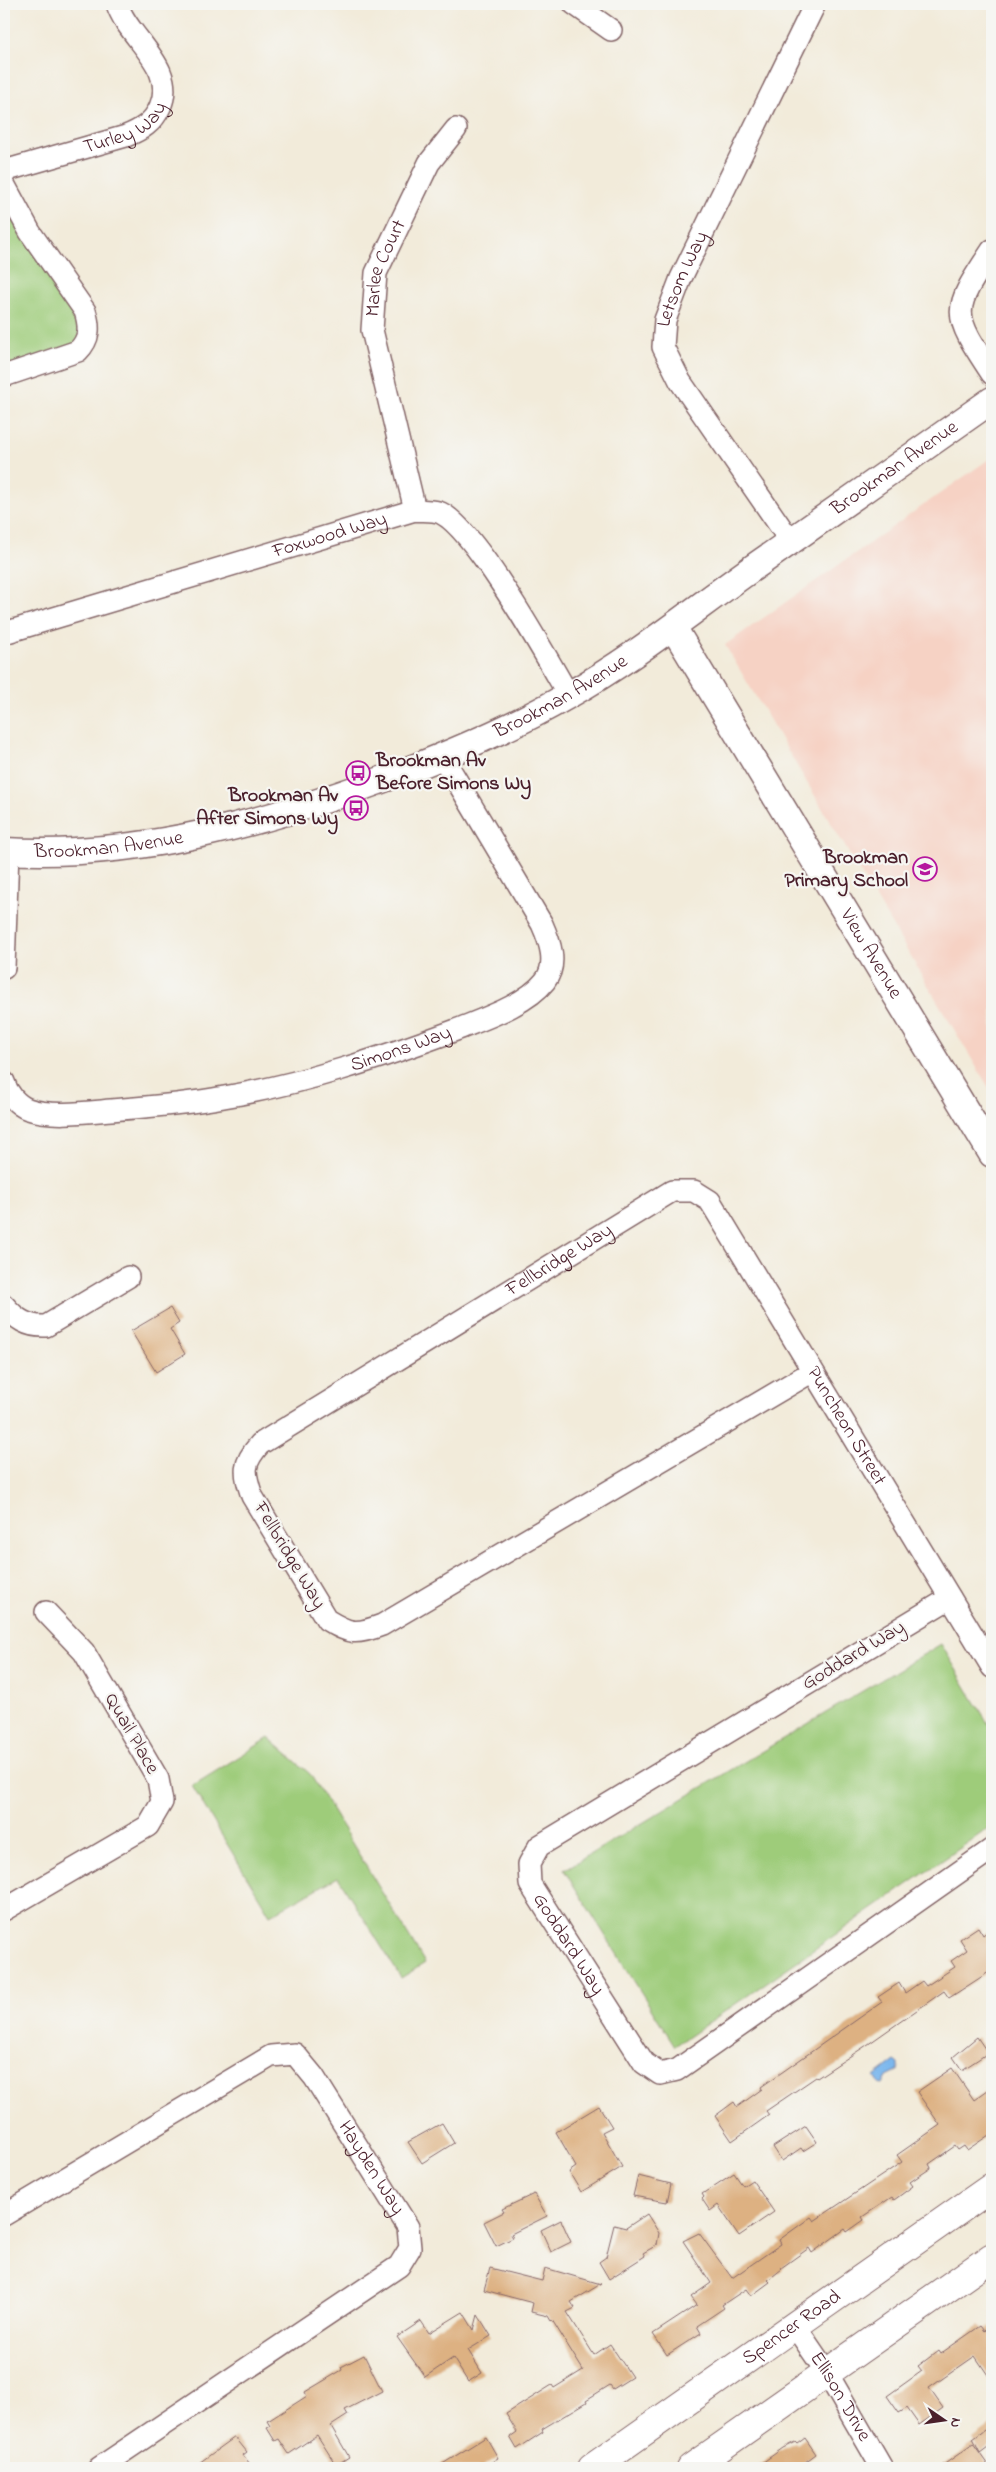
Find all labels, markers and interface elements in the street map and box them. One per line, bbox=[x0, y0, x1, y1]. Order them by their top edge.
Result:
street label: Turley Way bbox=[80, 97, 175, 162]
street label: Marlee Court bbox=[358, 215, 414, 318]
street label: Letsom Way bbox=[650, 226, 716, 328]
street label: Brookman Avenue bbox=[824, 413, 964, 524]
street label: Foxwood Way bbox=[268, 505, 390, 567]
street label: Brookman Avenue bbox=[488, 648, 634, 747]
place label: Brookman Av Before Simons Wy bbox=[375, 747, 531, 800]
bus stop icon: Brookman Av Before Simons Wy bbox=[345, 760, 371, 786]
place label: Brookman Av After Simons Wy bbox=[196, 782, 339, 835]
bus stop icon: Brookman Av After Simons Wy bbox=[343, 795, 369, 821]
street label: Brookman Avenue bbox=[33, 823, 186, 867]
place label: Brookman Primary School bbox=[784, 844, 908, 897]
school or university icon: Brookman Primary School bbox=[912, 856, 938, 882]
street label: View Avenue bbox=[832, 902, 909, 1005]
street label: Simons Way bbox=[347, 1018, 455, 1080]
street label: Fellbridge Way bbox=[500, 1216, 618, 1305]
street label: Puncheon Street bbox=[799, 1361, 894, 1491]
street label: Fellbridge Way bbox=[244, 1496, 332, 1616]
street label: Goddard Way bbox=[797, 1614, 911, 1698]
street label: Quail Place bbox=[96, 1688, 166, 1780]
street label: Goddard Way bbox=[525, 1887, 612, 2001]
street label: Hayden Way bbox=[330, 2115, 412, 2221]
street label: Spencer Road bbox=[736, 2283, 847, 2373]
street label: Ellison Drive bbox=[802, 2346, 878, 2447]
north arrow bbox=[918, 2394, 968, 2444]
text: N bbox=[944, 2416, 966, 2430]

